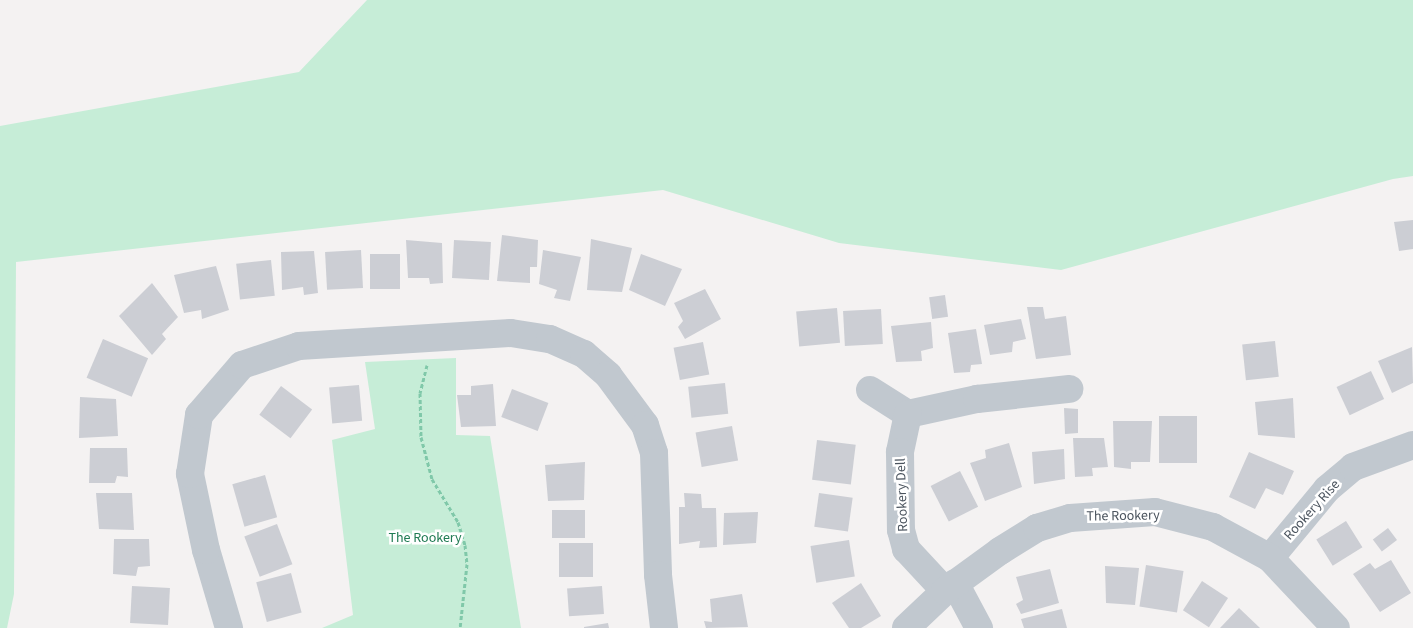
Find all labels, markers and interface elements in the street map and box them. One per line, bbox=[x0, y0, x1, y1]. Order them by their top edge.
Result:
street label: Rookery Dell bbox=[892, 458, 912, 532]
street label: Rookery Rise bbox=[1281, 476, 1343, 544]
street label: The Rookery bbox=[1086, 507, 1160, 525]
park label: The Rookery bbox=[388, 530, 462, 546]

